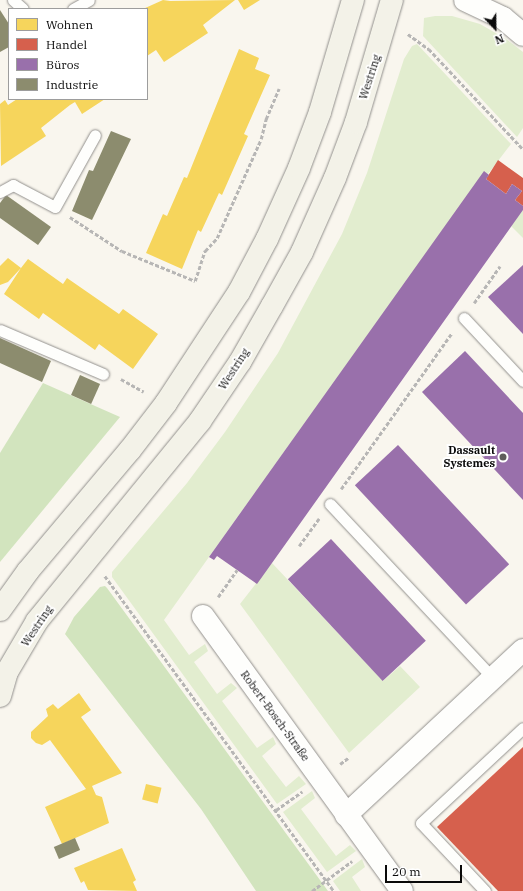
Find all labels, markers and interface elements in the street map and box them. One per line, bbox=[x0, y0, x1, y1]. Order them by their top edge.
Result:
legend bbox=[8, 8, 148, 100]
north arrow bbox=[475, 8, 515, 48]
text: Wohnen bbox=[46, 17, 93, 32]
text: N bbox=[493, 31, 506, 47]
text: Handel bbox=[46, 37, 87, 52]
street label: Westring bbox=[357, 53, 383, 101]
text: Büros bbox=[46, 57, 79, 72]
text: Industrie bbox=[46, 77, 98, 92]
street label: Westring bbox=[216, 346, 252, 392]
place label: Dassault Systemes bbox=[444, 444, 495, 470]
marker: Dassault Systemes bbox=[498, 452, 508, 462]
street label: Westring bbox=[19, 603, 55, 649]
street label: Robert-Bosch-Straße bbox=[238, 668, 312, 764]
scale bar bbox=[387, 857, 464, 883]
text: 20 m bbox=[392, 864, 421, 879]

